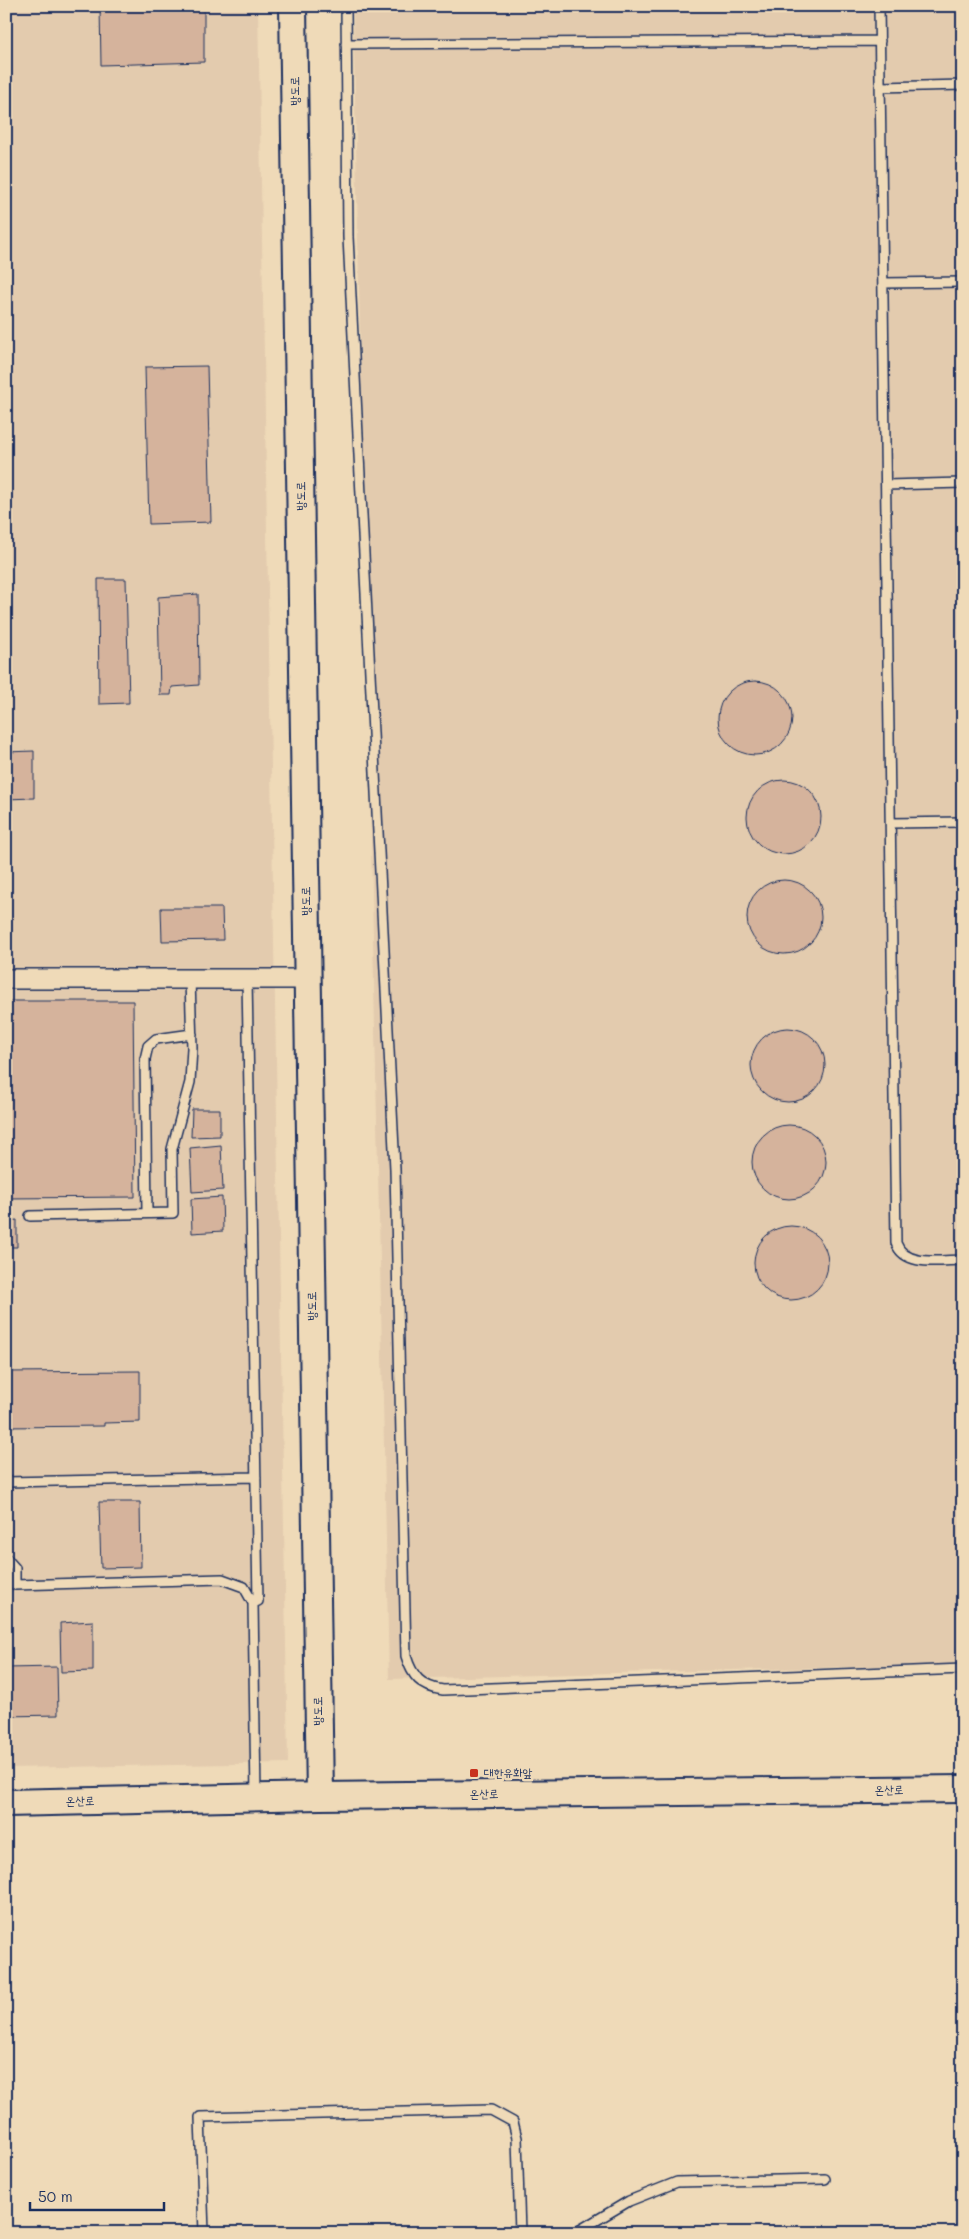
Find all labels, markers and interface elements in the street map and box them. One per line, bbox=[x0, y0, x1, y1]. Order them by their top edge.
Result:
street label: 방도로 bbox=[286, 76, 302, 106]
street label: 방도로 bbox=[292, 481, 308, 511]
street label: 방도로 bbox=[297, 886, 313, 916]
street label: 방도로 bbox=[303, 1291, 319, 1321]
street label: 방도로 bbox=[309, 1696, 325, 1726]
place label: 대한유화앞 bbox=[484, 1764, 533, 1780]
marker: 대한유화앞 bbox=[468, 1767, 480, 1779]
street label: 온산로 bbox=[874, 1781, 904, 1797]
street label: 온산로 bbox=[469, 1785, 499, 1801]
street label: 온산로 bbox=[65, 1792, 95, 1808]
scale bar bbox=[30, 2179, 164, 2211]
text: 50 m bbox=[38, 2186, 73, 2206]

